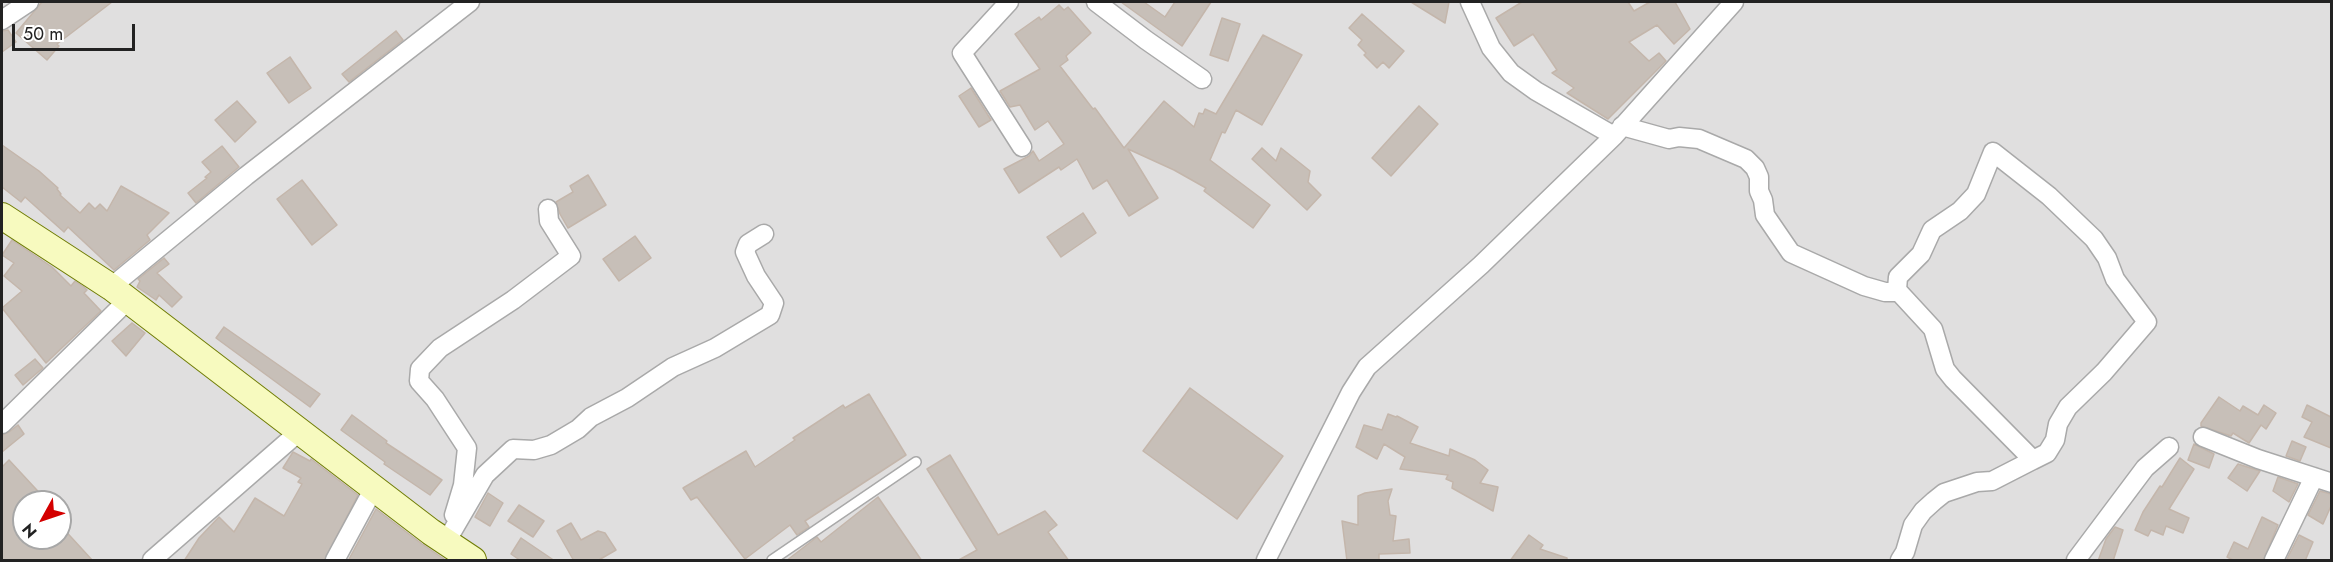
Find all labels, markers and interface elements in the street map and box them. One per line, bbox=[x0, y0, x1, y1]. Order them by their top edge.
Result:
scale bar bbox=[15, 12, 138, 50]
text: 50 m bbox=[23, 21, 63, 47]
north arrow bbox=[12, 490, 72, 550]
text: N bbox=[16, 518, 42, 543]

